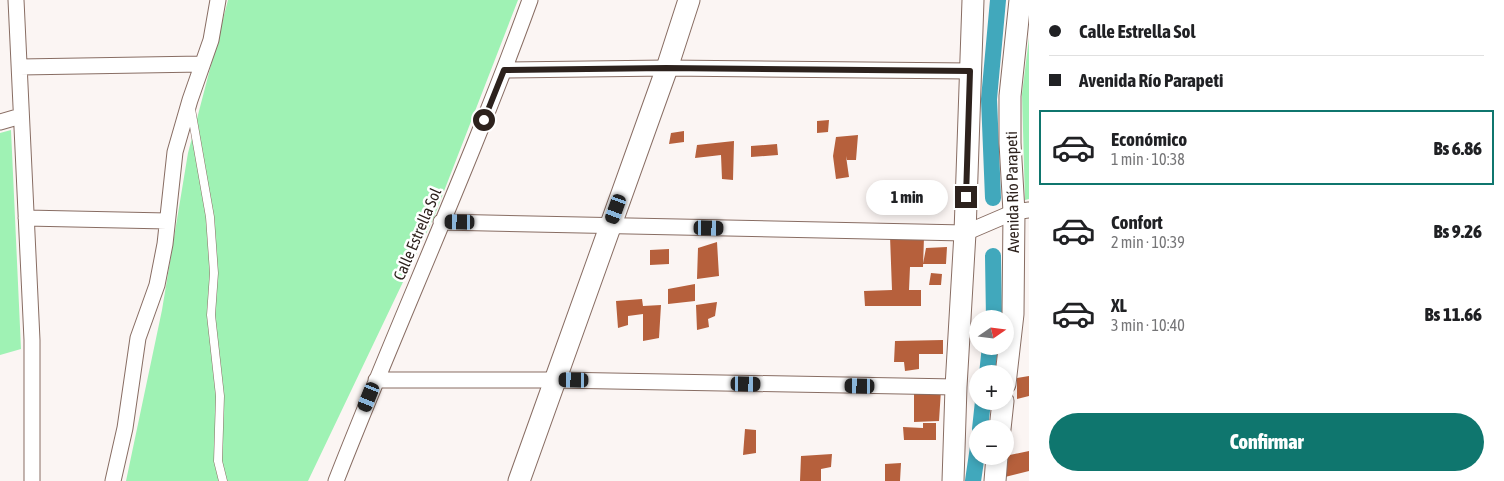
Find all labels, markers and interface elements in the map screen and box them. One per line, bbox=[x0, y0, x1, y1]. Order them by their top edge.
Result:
text: Calle Estrella Sol bbox=[1079, 20, 1195, 42]
text: Avenida Río Parapeti bbox=[1079, 69, 1223, 91]
route start bbox=[473, 109, 495, 131]
icon: car bbox=[1051, 125, 1096, 170]
text: Económico bbox=[1111, 128, 1187, 150]
street label: Avenida Río Parapeti bbox=[1002, 131, 1023, 253]
text: Bs 6.86 bbox=[1434, 137, 1482, 159]
text: 1 min · 10:38 bbox=[1111, 150, 1185, 168]
callout: 1 min bbox=[866, 180, 948, 214]
street label: Calle Estrella Sol bbox=[390, 185, 445, 283]
route end bbox=[955, 186, 977, 208]
text: 1 min bbox=[891, 188, 923, 206]
car bbox=[603, 192, 628, 226]
icon: car bbox=[1051, 208, 1096, 253]
text: Confort bbox=[1111, 211, 1163, 233]
car bbox=[444, 214, 475, 230]
car bbox=[693, 220, 724, 236]
text: Bs 9.26 bbox=[1434, 220, 1482, 242]
text: 2 min · 10:39 bbox=[1111, 233, 1185, 251]
icon: car bbox=[1051, 291, 1096, 336]
text: XL bbox=[1111, 294, 1127, 316]
text: Bs 11.66 bbox=[1425, 303, 1482, 325]
north arrow bbox=[969, 310, 1014, 355]
map controls bbox=[969, 310, 1014, 465]
text: 3 min · 10:40 bbox=[1111, 316, 1185, 334]
button: + bbox=[969, 365, 1014, 410]
car bbox=[558, 372, 589, 388]
car bbox=[730, 376, 761, 392]
car bbox=[844, 378, 875, 394]
car bbox=[356, 380, 381, 414]
button: Confirmar bbox=[1049, 413, 1484, 471]
button: − bbox=[969, 420, 1014, 465]

